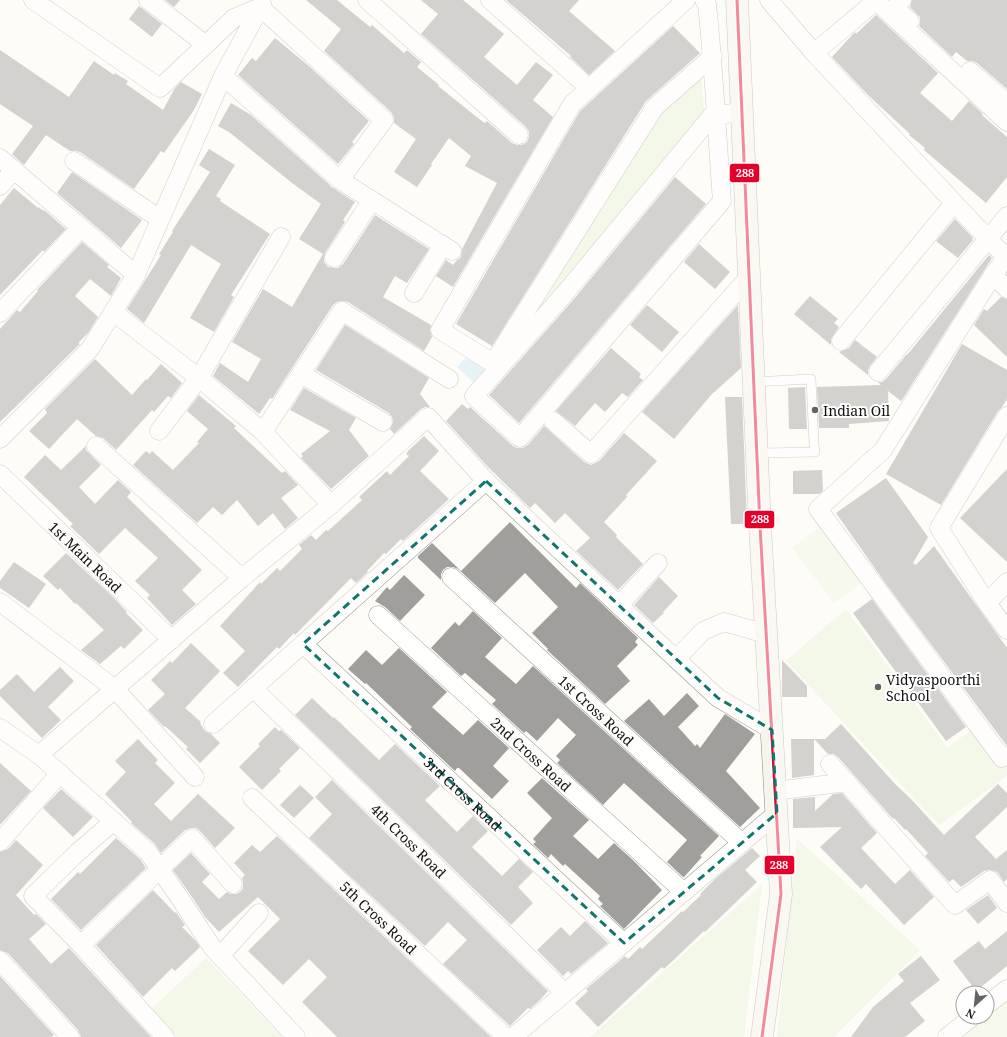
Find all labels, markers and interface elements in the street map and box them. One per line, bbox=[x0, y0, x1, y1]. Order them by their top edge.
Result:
line badge: 288 bbox=[729, 163, 760, 183]
text: 288 bbox=[736, 165, 754, 180]
place label: Indian Oil bbox=[823, 401, 891, 420]
marker: Indian Oil bbox=[810, 405, 820, 415]
line badge: 288 bbox=[744, 510, 775, 529]
text: 288 bbox=[751, 511, 769, 526]
street label: 1st Main Road bbox=[45, 517, 127, 597]
street label: 1st Cross Road bbox=[555, 670, 639, 750]
place label: Vidyaspoorthi School bbox=[886, 670, 981, 705]
marker: Vidyaspoorthi School bbox=[873, 682, 883, 692]
street label: 2nd Cross Road bbox=[487, 712, 576, 796]
street label: 3rd Cross Road bbox=[420, 752, 507, 835]
street label: 4th Cross Road bbox=[367, 799, 451, 882]
line badge: 288 bbox=[764, 855, 795, 875]
text: 288 bbox=[770, 857, 788, 872]
street label: 5th Cross Road bbox=[336, 877, 421, 958]
north arrow bbox=[955, 985, 995, 1025]
text: N bbox=[963, 1006, 978, 1023]

